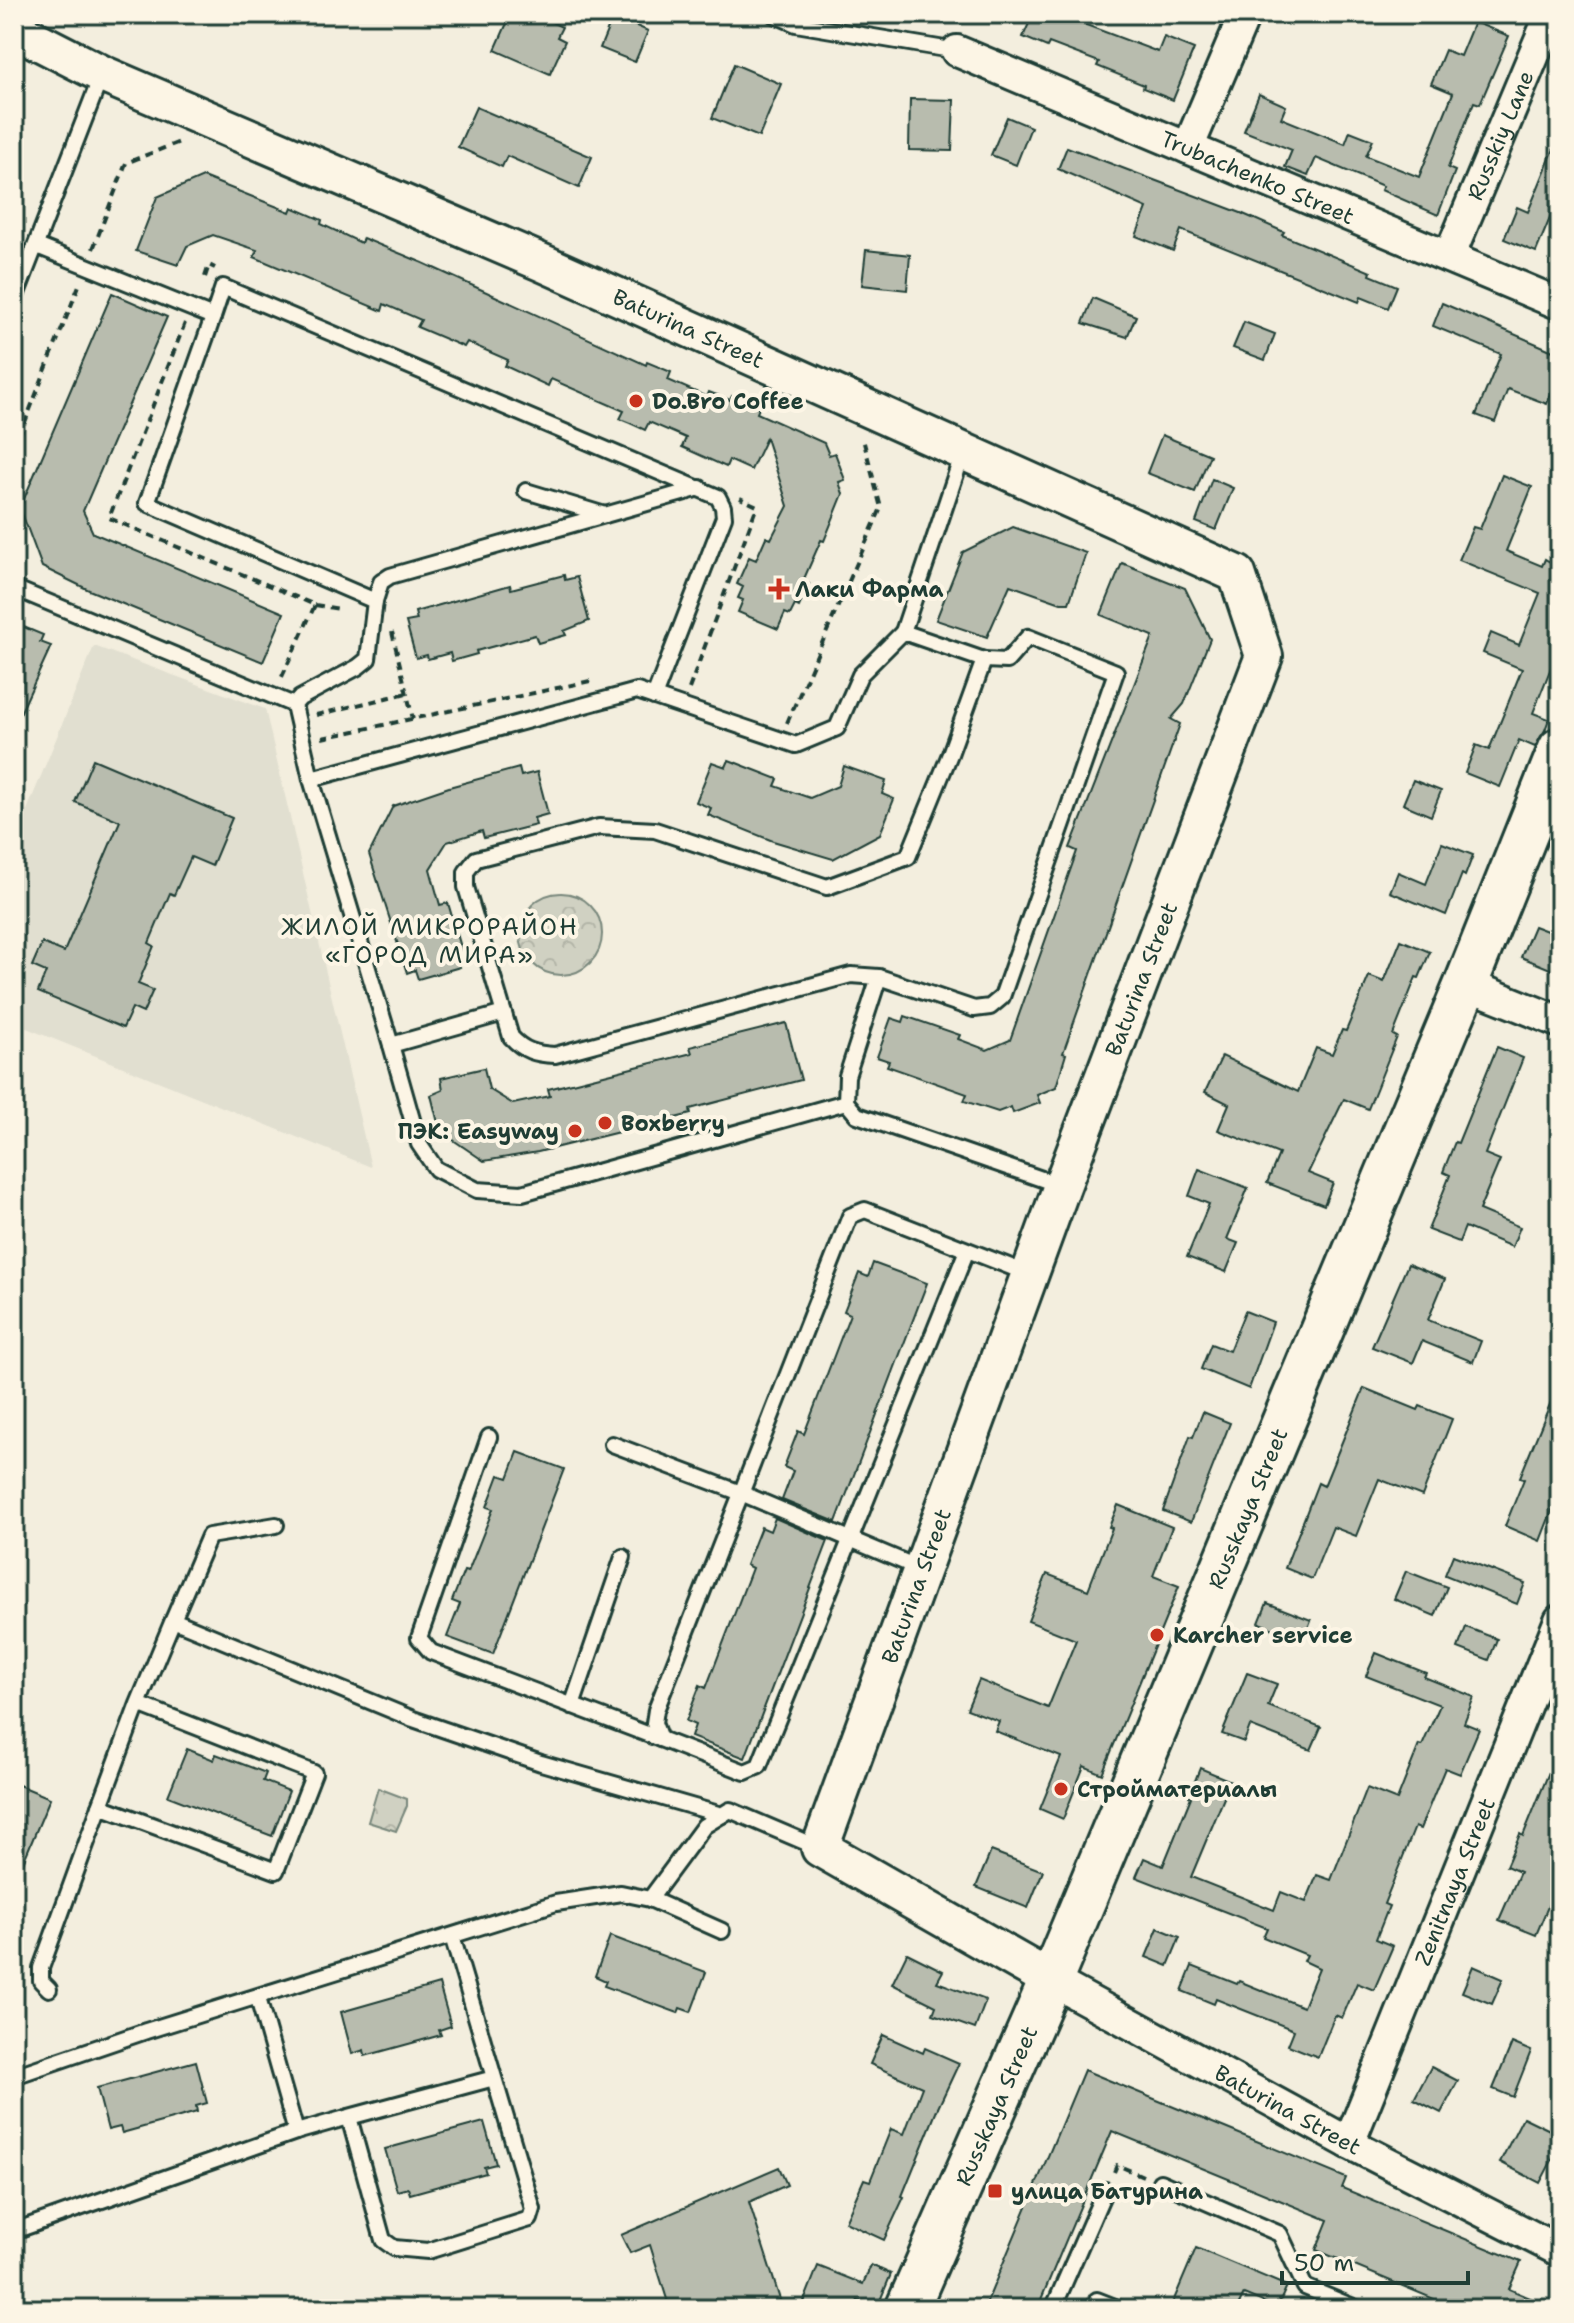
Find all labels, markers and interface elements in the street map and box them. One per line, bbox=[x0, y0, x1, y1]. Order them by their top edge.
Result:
street label: Russkiy Lane bbox=[1461, 66, 1541, 205]
street label: Trubachenko Street bbox=[1156, 124, 1359, 231]
street label: Baturina Street bbox=[608, 282, 768, 375]
place label: Do.Bro Coffee bbox=[652, 387, 804, 416]
marker: Do.Bro Coffee bbox=[627, 392, 645, 410]
place label: Лаки Фарма bbox=[795, 575, 943, 604]
marker: Лаки Фарма bbox=[770, 580, 788, 598]
street label: Baturina Street bbox=[1099, 898, 1184, 1060]
district label: ЖИЛОЙ МИКРОРАЙОН «ГОРОД МИРА» bbox=[281, 911, 579, 971]
place label: Boxberry bbox=[621, 1109, 725, 1138]
marker: Boxberry bbox=[596, 1114, 614, 1132]
place label: ПЭК: Easyway bbox=[398, 1117, 559, 1146]
marker: ПЭК: Easyway bbox=[566, 1122, 584, 1140]
street label: Russkaya Street bbox=[1202, 1424, 1294, 1594]
street label: Baturina Street bbox=[875, 1505, 958, 1668]
place label: Karcher service bbox=[1173, 1621, 1353, 1650]
marker: Karcher service bbox=[1148, 1626, 1166, 1644]
place label: Стройматериалы bbox=[1077, 1775, 1277, 1804]
marker: Стройматериалы bbox=[1052, 1780, 1070, 1798]
street label: Zenitnaya Street bbox=[1408, 1793, 1502, 1970]
street label: Russkaya Street bbox=[949, 2021, 1044, 2190]
street label: Baturina Street bbox=[1209, 2058, 1366, 2162]
place label: улица Батурина bbox=[1011, 2177, 1203, 2206]
marker: улица Батурина bbox=[986, 2182, 1004, 2200]
scale bar bbox=[1282, 2235, 1468, 2285]
text: 50 m bbox=[1294, 2247, 1354, 2279]

